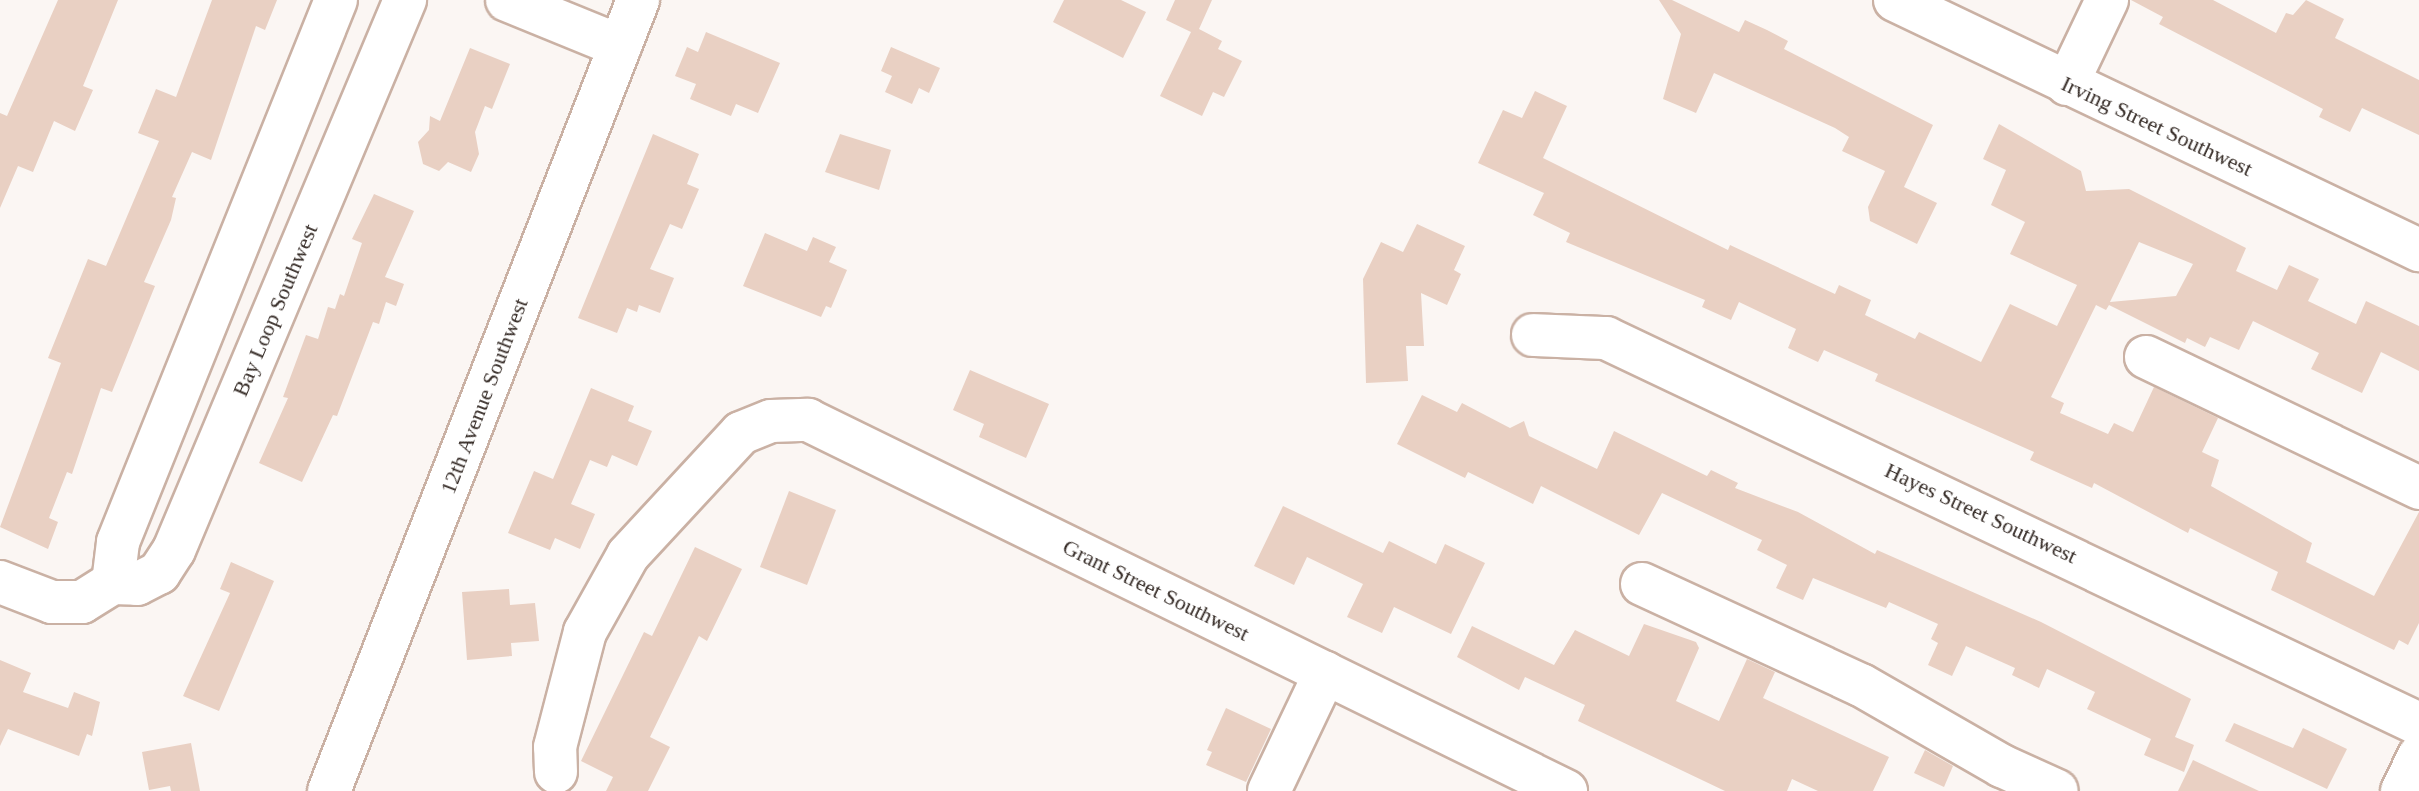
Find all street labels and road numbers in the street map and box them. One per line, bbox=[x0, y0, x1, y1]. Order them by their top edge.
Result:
street label: Irving Street Southwest bbox=[2057, 70, 2257, 182]
street label: Bay Loop Southwest bbox=[227, 220, 323, 400]
street label: 12th Avenue Southwest bbox=[434, 294, 534, 498]
street label: Hayes Street Southwest bbox=[1881, 457, 2081, 569]
street label: Grant Street Southwest bbox=[1059, 533, 1253, 647]

